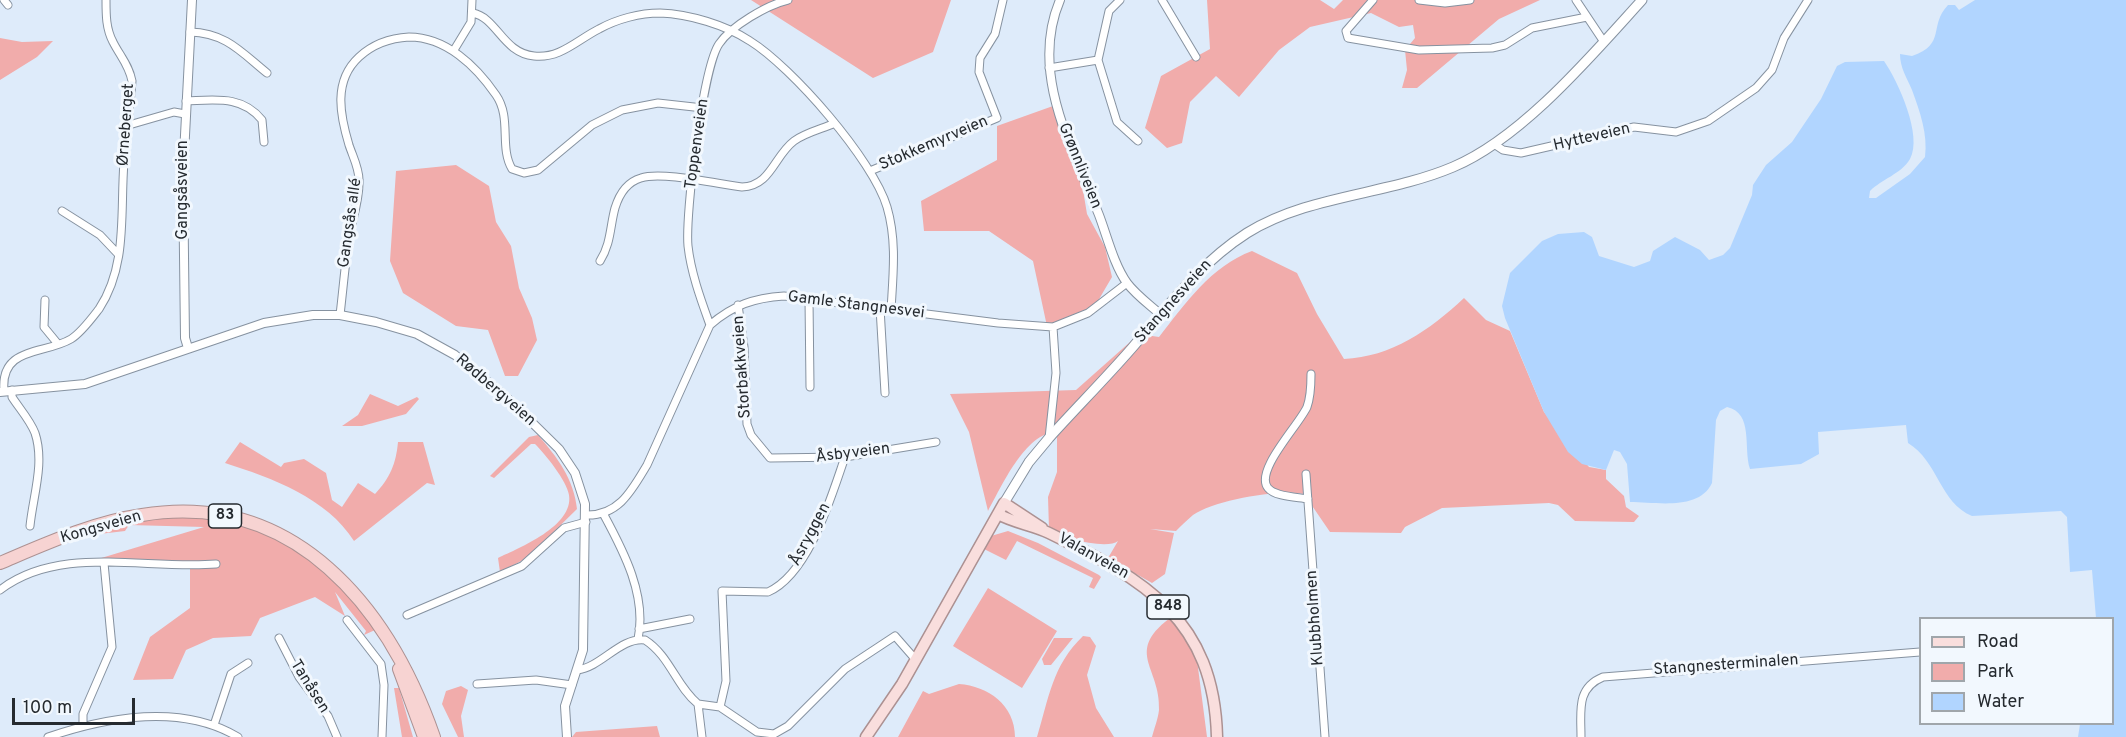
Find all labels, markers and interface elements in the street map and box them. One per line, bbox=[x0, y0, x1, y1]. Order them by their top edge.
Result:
street label: Ørneberget bbox=[115, 83, 139, 167]
street label: Toppenveien bbox=[682, 97, 714, 191]
street label: Stokkemyrveien bbox=[877, 112, 991, 176]
street label: Grønnliveien bbox=[1053, 120, 1105, 212]
street label: Hytteveien bbox=[1552, 120, 1632, 156]
street label: Gangsåsveien bbox=[174, 140, 194, 240]
street label: Gangsås allé bbox=[335, 177, 367, 269]
street label: Stangnesveien bbox=[1131, 256, 1217, 348]
street label: Gamle Stangnesvei bbox=[786, 288, 926, 324]
street label: Storbakkveien bbox=[730, 315, 756, 419]
street label: Rødbergveien bbox=[451, 351, 539, 431]
street label: Åsbyveien bbox=[815, 440, 891, 468]
street label: Åsryggen bbox=[786, 500, 836, 570]
road number: 83 bbox=[208, 504, 242, 528]
street label: Kongsveien bbox=[58, 507, 144, 549]
street label: Valanveien bbox=[1054, 530, 1132, 584]
street label: Klubbholmen bbox=[1303, 570, 1329, 666]
road number: 848 bbox=[1147, 595, 1189, 619]
legend bbox=[1919, 617, 2114, 725]
text: Road bbox=[1977, 631, 2019, 654]
street label: Stangnesterminalen bbox=[1653, 651, 1799, 681]
street label: Tanåsen bbox=[285, 657, 333, 717]
text: Park bbox=[1977, 661, 2014, 684]
scale bar bbox=[15, 686, 138, 724]
text: Water bbox=[1977, 691, 2024, 714]
text: 100 m bbox=[23, 697, 72, 720]

